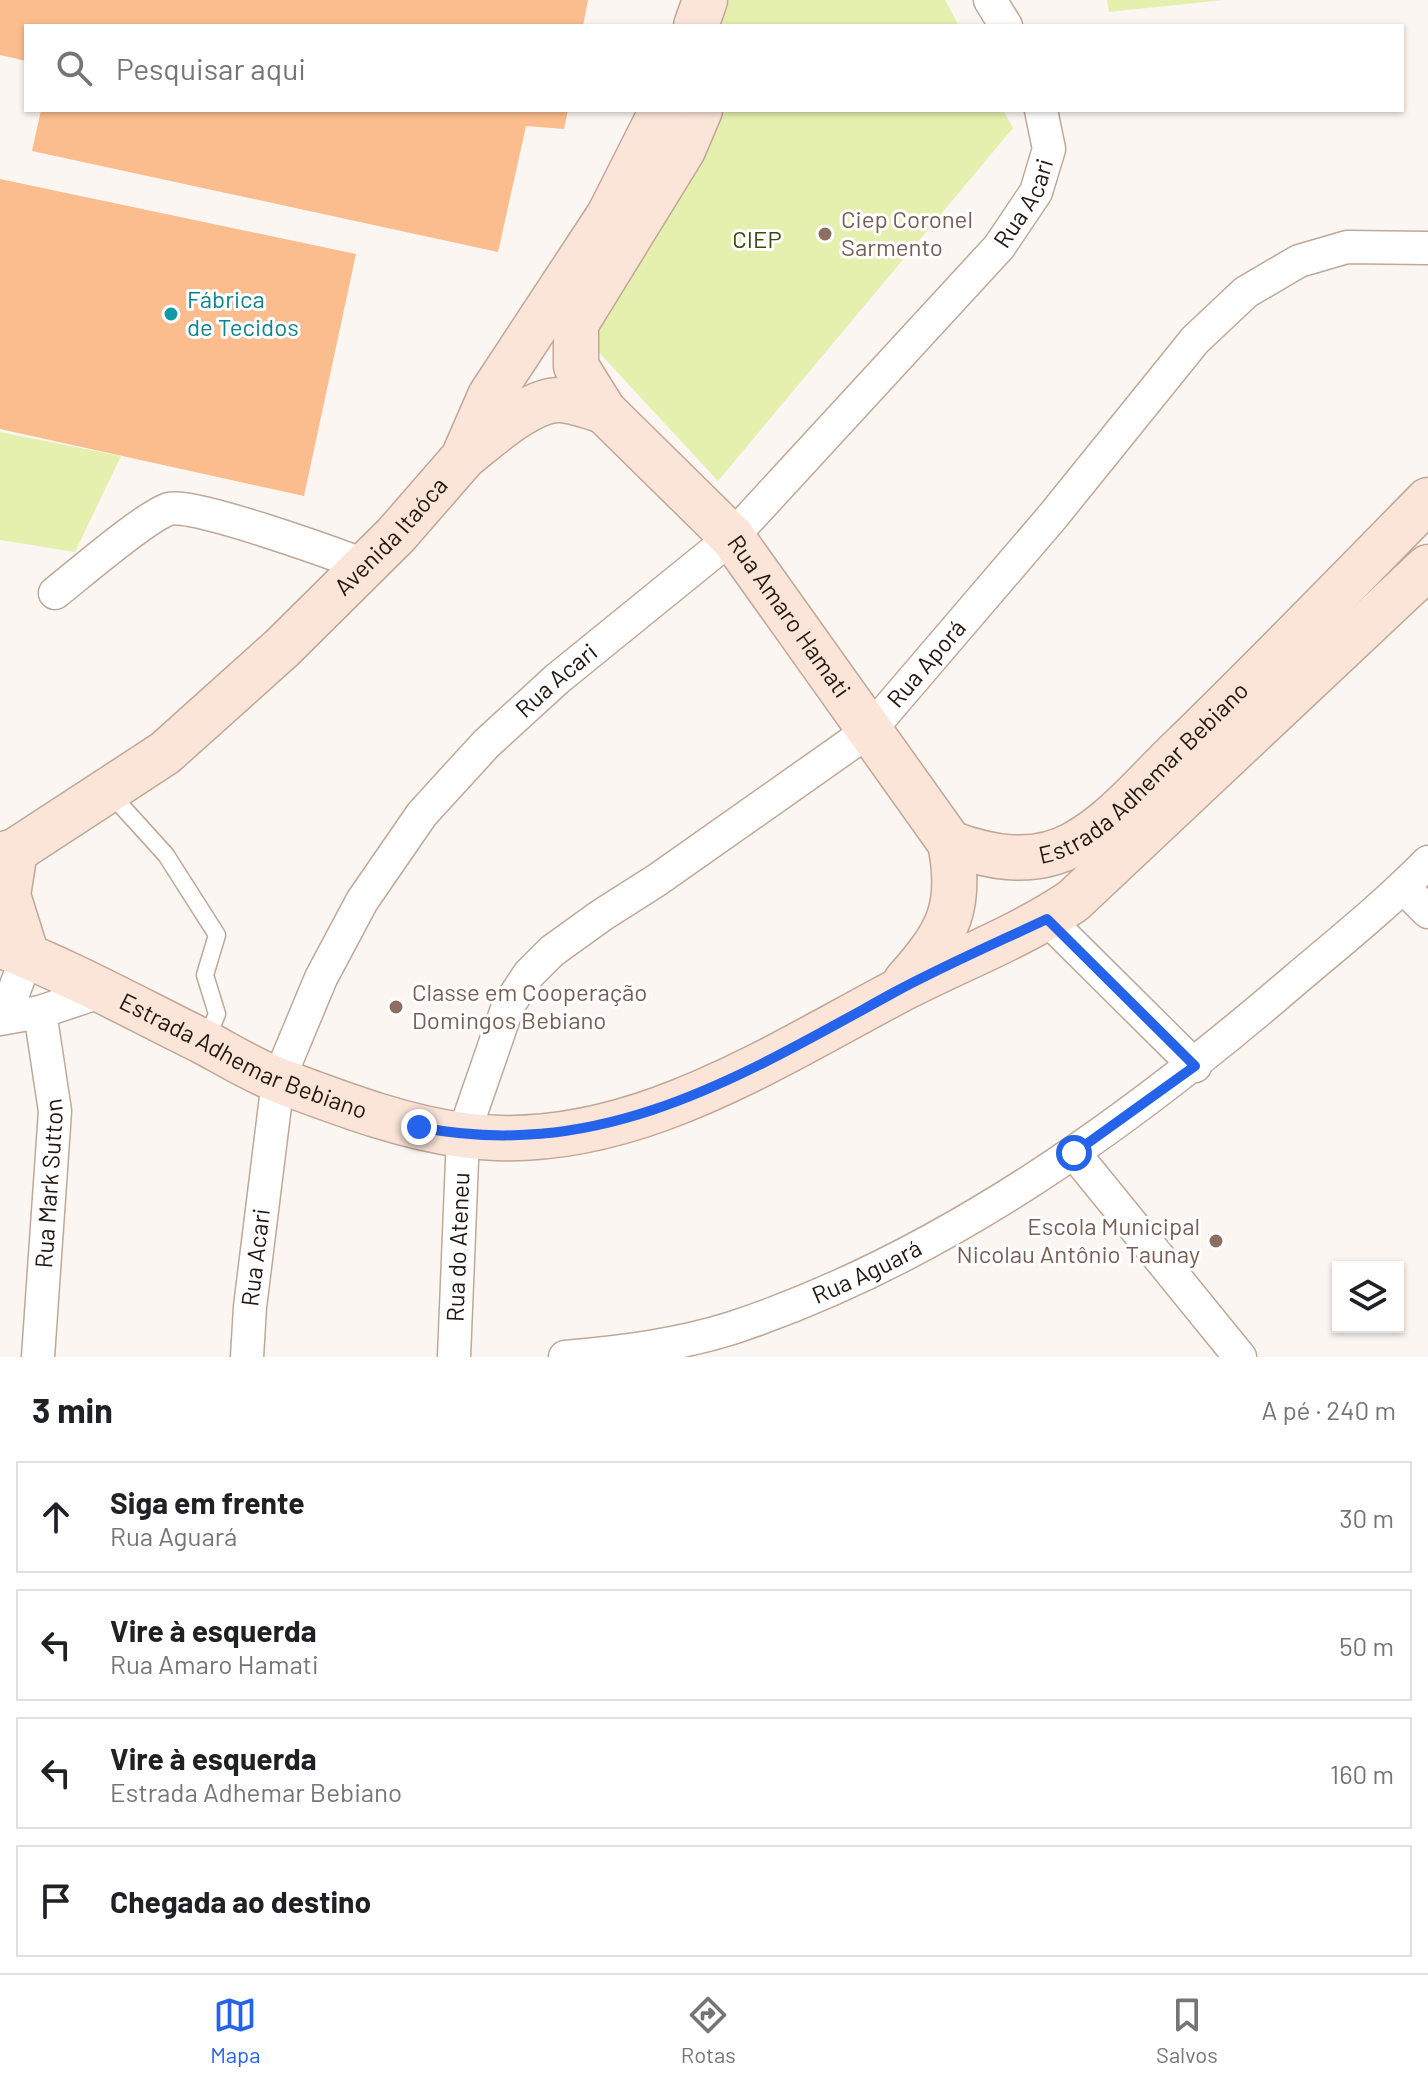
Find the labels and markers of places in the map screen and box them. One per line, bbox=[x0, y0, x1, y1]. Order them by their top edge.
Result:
place label: Ciep Coronel Sarmento bbox=[841, 204, 973, 261]
marker: Ciep Coronel Sarmento bbox=[816, 225, 834, 243]
place label: Fábrica de Tecidos bbox=[187, 284, 299, 341]
marker: Fábrica de Tecidos bbox=[162, 305, 180, 323]
place label: Classe em Cooperação Domingos Bebiano bbox=[412, 977, 647, 1034]
marker: Classe em Cooperação Domingos Bebiano bbox=[387, 998, 405, 1016]
place label: Escola Municipal Nicolau Antônio Taunay bbox=[956, 1211, 1200, 1268]
marker: Escola Municipal Nicolau Antônio Taunay bbox=[1207, 1232, 1225, 1250]

